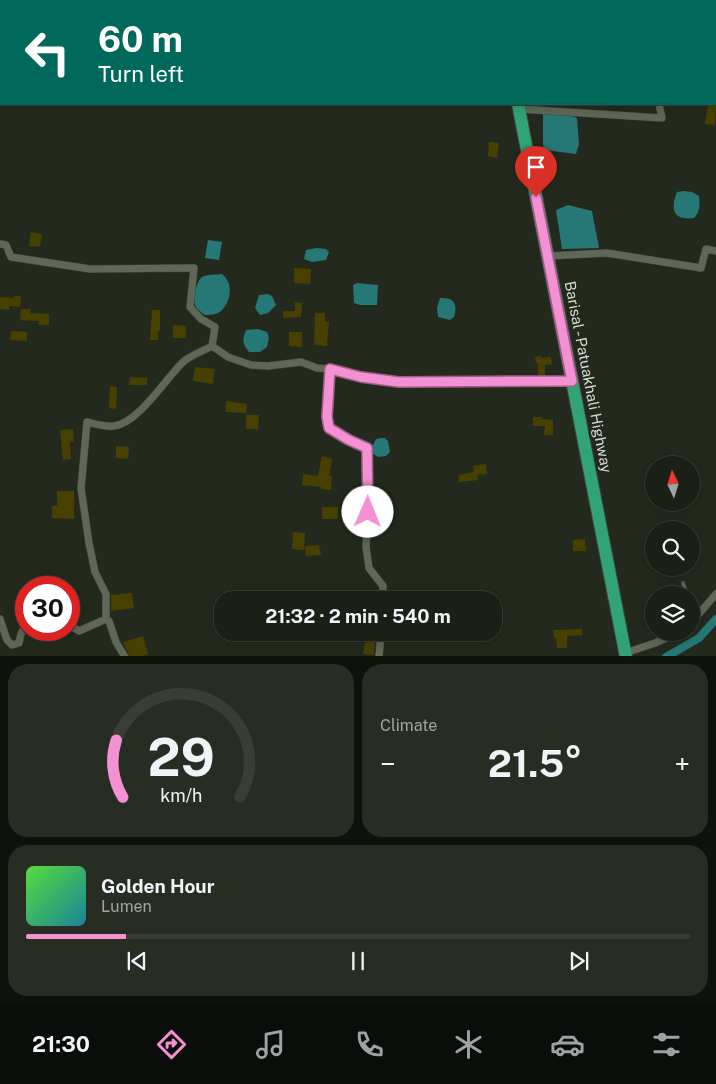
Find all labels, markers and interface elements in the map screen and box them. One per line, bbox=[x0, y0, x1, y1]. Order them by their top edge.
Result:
text: 60 m bbox=[98, 19, 183, 60]
icon: left bbox=[15, 20, 80, 85]
text: Turn left bbox=[98, 61, 184, 87]
pin bbox=[515, 146, 557, 197]
icon: arrive bbox=[522, 153, 550, 181]
street label: Barisal - Patuakhali Highway bbox=[562, 280, 615, 474]
north arrow bbox=[645, 456, 700, 511]
map controls bbox=[645, 456, 700, 641]
position arrow bbox=[341, 485, 393, 537]
button: search bbox=[645, 521, 700, 576]
speed limit sign: 30 bbox=[15, 576, 80, 641]
button: layers bbox=[645, 586, 700, 641]
text: 21:32 · 2 min · 540 m bbox=[265, 605, 451, 627]
text: Climate bbox=[380, 716, 437, 735]
text: 29 bbox=[147, 727, 215, 788]
text: 21.5° bbox=[488, 741, 582, 786]
text: − bbox=[380, 747, 396, 780]
text: + bbox=[674, 747, 690, 780]
text: km/h bbox=[160, 785, 202, 806]
text: Golden Hour bbox=[101, 875, 215, 897]
text: Lumen bbox=[101, 897, 152, 916]
icon: previous bbox=[123, 947, 151, 975]
icon: pause bbox=[344, 947, 372, 975]
icon: next bbox=[565, 947, 593, 975]
icon: directions bbox=[154, 1027, 189, 1062]
icon: music bbox=[253, 1027, 288, 1062]
icon: phone bbox=[352, 1027, 387, 1062]
icon: climate bbox=[451, 1027, 486, 1062]
icon: car bbox=[550, 1027, 585, 1062]
icon: filters bbox=[649, 1027, 684, 1062]
text: 21:30 bbox=[32, 1031, 90, 1057]

